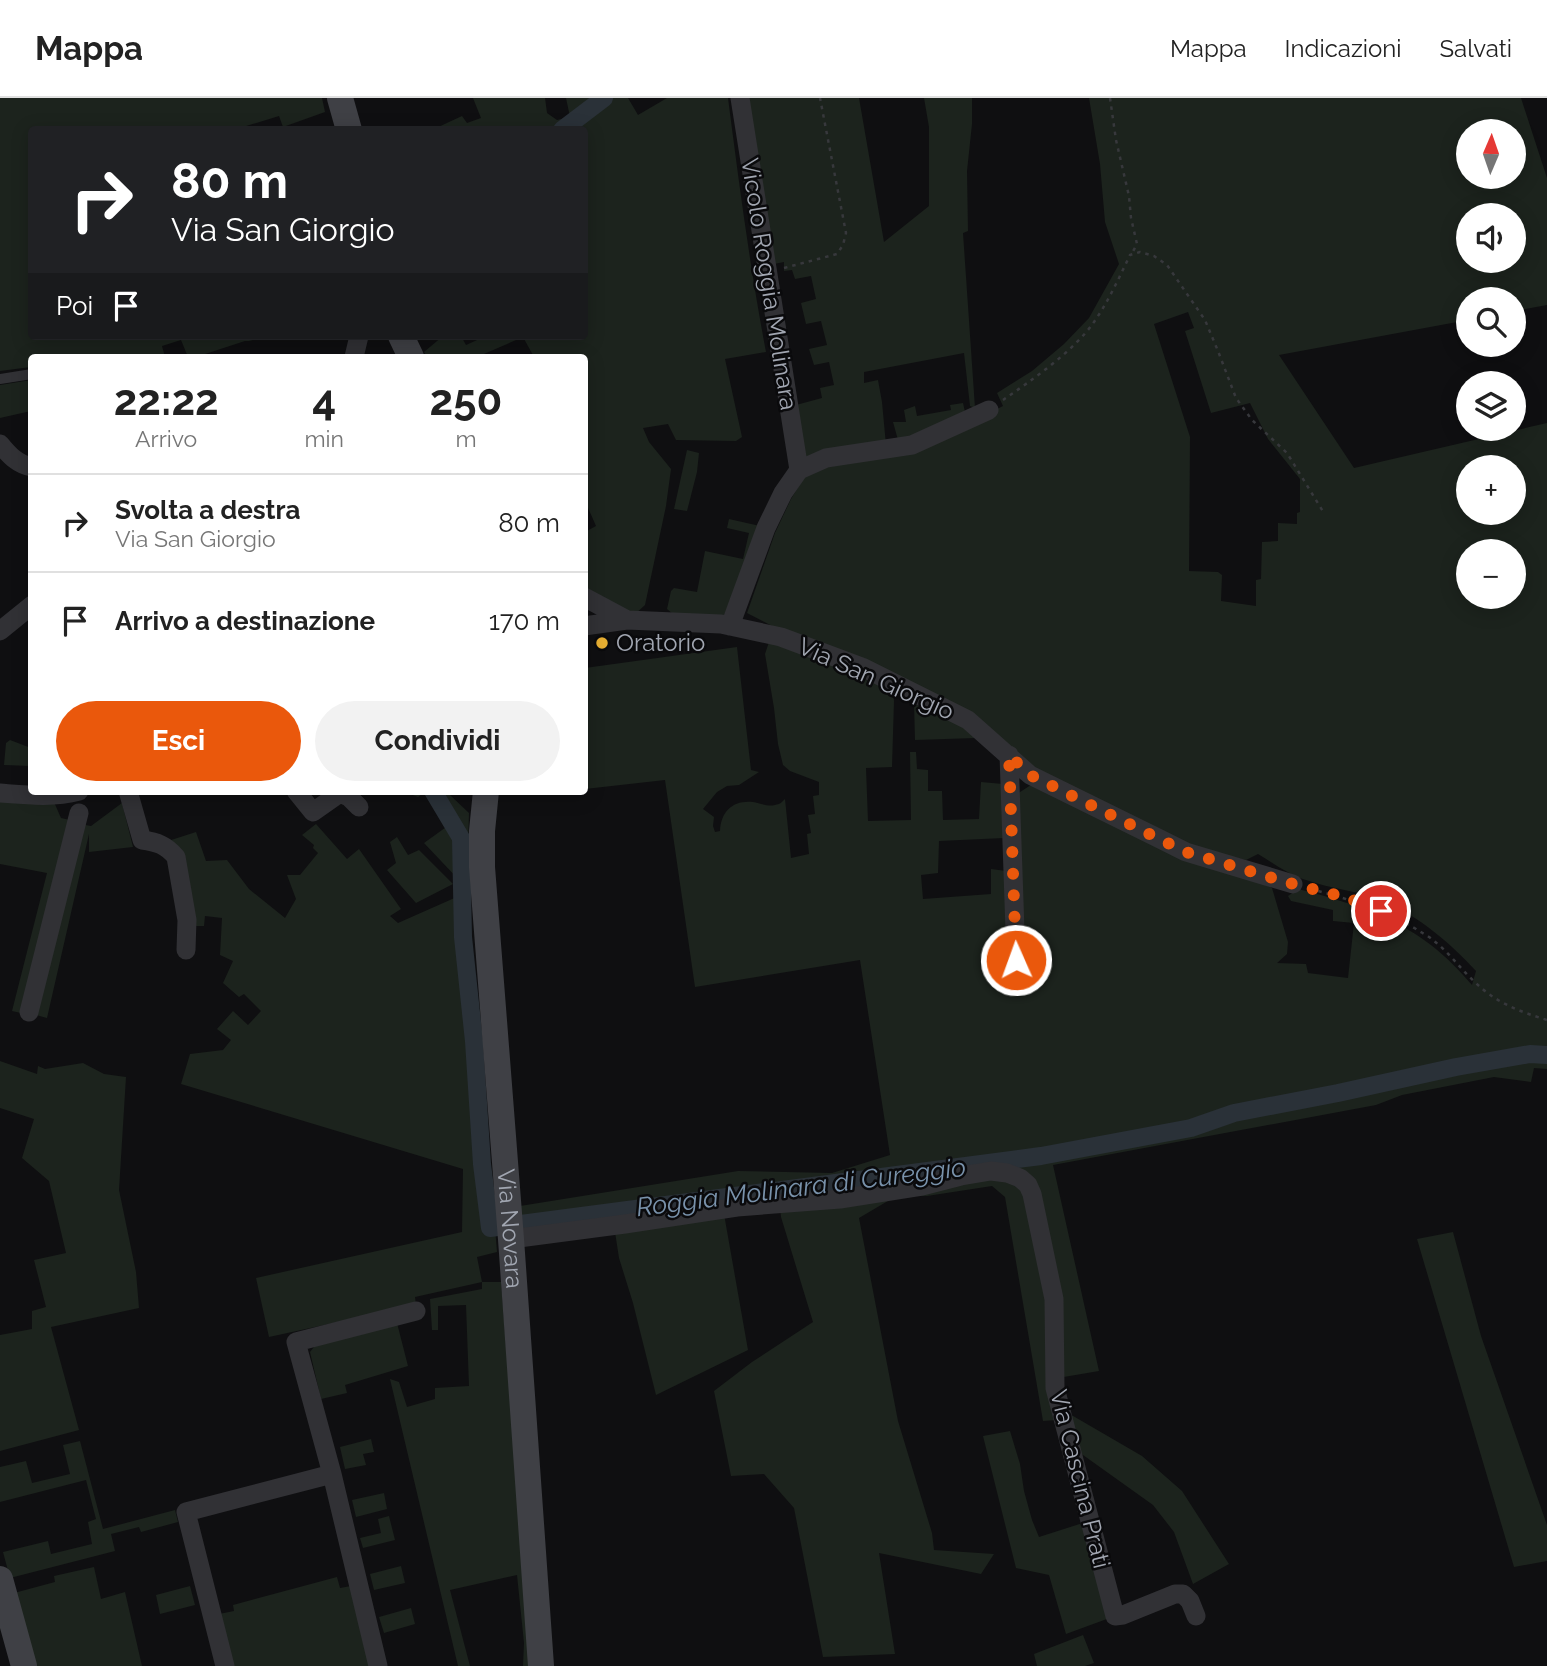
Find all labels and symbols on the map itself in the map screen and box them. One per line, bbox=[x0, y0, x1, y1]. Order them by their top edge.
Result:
north arrow bbox=[1456, 119, 1526, 189]
street label: Vicolo Roggia Molinara bbox=[735, 156, 804, 412]
place label: Oratorio bbox=[616, 628, 705, 657]
street label: Via San Giorgio bbox=[794, 631, 959, 726]
marker: Oratorio bbox=[594, 635, 610, 651]
pin bbox=[1351, 881, 1411, 941]
position arrow bbox=[979, 923, 1053, 997]
water label: Roggia Molinara di Cureggio bbox=[634, 1152, 968, 1222]
street label: Via Novara bbox=[492, 1168, 529, 1290]
street label: Via Cascina Prati bbox=[1044, 1387, 1117, 1571]

